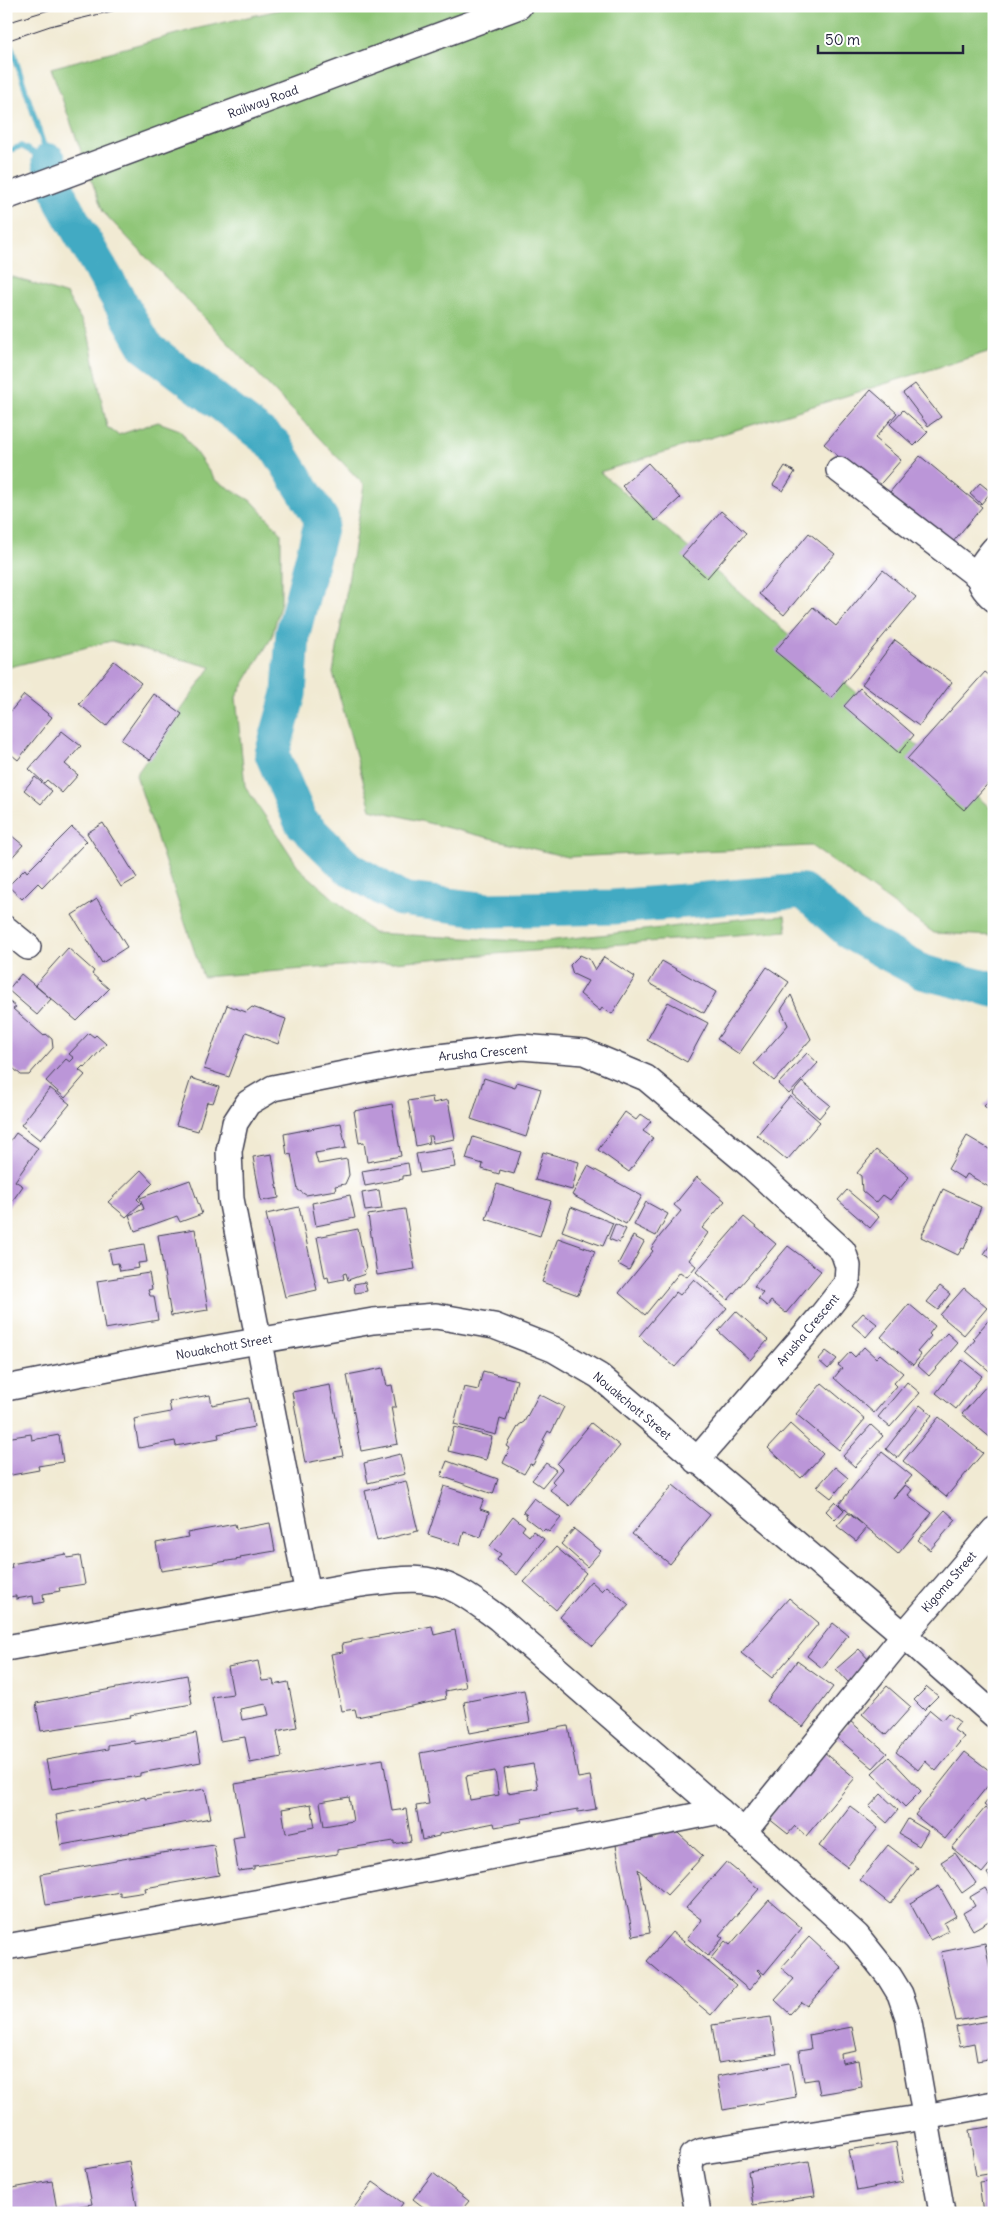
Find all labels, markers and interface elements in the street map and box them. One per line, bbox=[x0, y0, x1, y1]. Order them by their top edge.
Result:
scale bar bbox=[818, 22, 962, 54]
text: 50 m bbox=[825, 30, 860, 49]
street label: Railway Road bbox=[226, 82, 300, 121]
street label: Arusha Crescent bbox=[438, 1041, 528, 1064]
street label: Arusha Crescent bbox=[773, 1291, 842, 1369]
street label: Nouakchott Street bbox=[175, 1331, 273, 1362]
street label: Nouakchott Street bbox=[590, 1369, 674, 1443]
street label: Kigoma Street bbox=[918, 1548, 979, 1615]

